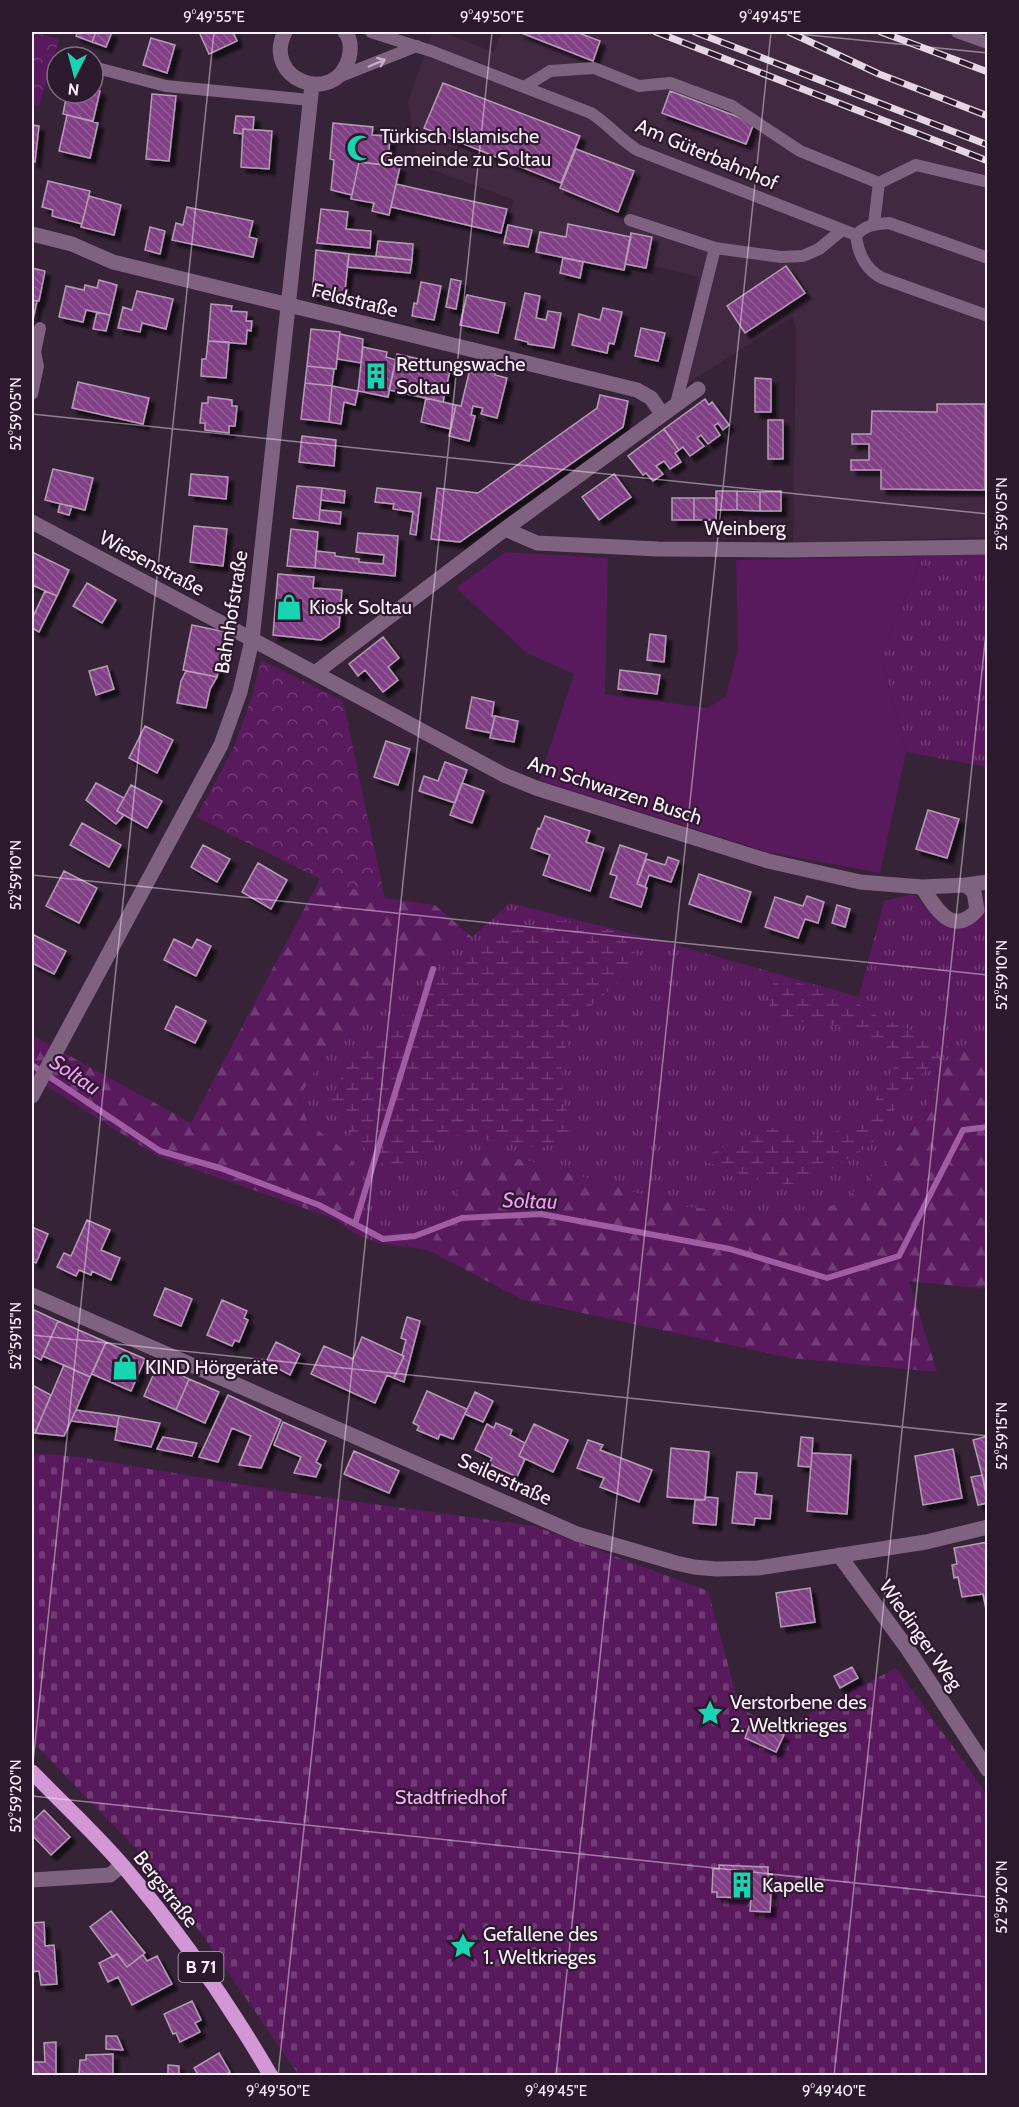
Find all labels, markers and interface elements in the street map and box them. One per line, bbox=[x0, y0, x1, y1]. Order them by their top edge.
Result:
text: 9°49'55"E bbox=[183, 8, 245, 26]
text: 9°49'50"E bbox=[460, 8, 524, 26]
text: 9°49'45"E bbox=[739, 8, 801, 26]
north arrow bbox=[45, 45, 105, 105]
one-way arrow bbox=[367, 57, 385, 68]
text: N bbox=[67, 79, 80, 99]
street label: Am Güterbahnhof bbox=[632, 113, 782, 195]
place label: Türkisch Islamische Gemeinde zu Soltau bbox=[380, 124, 551, 171]
mosque icon: Türkisch Islamische Gemeinde zu Soltau bbox=[345, 133, 375, 163]
street label: Feldstraße bbox=[309, 278, 401, 322]
place label: Rettungswache Soltau bbox=[396, 352, 525, 399]
building icon: Rettungswache Soltau bbox=[361, 361, 391, 391]
text: 52°59'05"N bbox=[7, 377, 25, 451]
text: 52°59'05"N bbox=[993, 477, 1011, 551]
street label: Weinberg bbox=[704, 516, 787, 540]
street label: Wiesenstraße bbox=[95, 525, 209, 601]
street label: Bahnhofstraße bbox=[209, 549, 253, 675]
shop icon: Kiosk Soltau bbox=[274, 592, 304, 622]
place label: Kiosk Soltau bbox=[309, 595, 412, 619]
street label: Am Schwarzen Busch bbox=[525, 751, 705, 829]
text: 52°59'10"N bbox=[7, 840, 25, 910]
text: 52°59'10"N bbox=[993, 940, 1011, 1010]
water label: Soltau bbox=[46, 1049, 105, 1100]
water label: Soltau bbox=[502, 1187, 558, 1214]
text: 52°59'15"N bbox=[7, 1302, 25, 1370]
shop icon: KIND Hörgeräte bbox=[110, 1352, 140, 1382]
place label: KIND Hörgeräte bbox=[145, 1355, 278, 1379]
text: 52°59'15"N bbox=[993, 1402, 1011, 1470]
street label: Seilerstraße bbox=[455, 1448, 555, 1510]
street label: Wiedinger Weg bbox=[874, 1575, 968, 1696]
place label: Verstorbene des 2. Weltkrieges bbox=[730, 1690, 867, 1737]
place icon: Verstorbene des 2. Weltkrieges bbox=[695, 1698, 725, 1728]
text: 52°59'20"N bbox=[7, 1759, 25, 1833]
park label: Stadtfriedhof bbox=[395, 1785, 508, 1809]
street label: Bergstraße bbox=[129, 1846, 203, 1932]
text: 52°59'20"N bbox=[993, 1860, 1011, 1934]
building icon: Kapelle bbox=[727, 1870, 757, 1900]
place label: Kapelle bbox=[762, 1873, 824, 1897]
place label: Gefallene des 1. Weltkrieges bbox=[483, 1922, 598, 1969]
place icon: Gefallene des 1. Weltkrieges bbox=[448, 1931, 478, 1961]
road number: B 71 bbox=[178, 1952, 224, 1982]
text: 9°49'50"E bbox=[246, 2082, 310, 2100]
text: 9°49'45"E bbox=[525, 2082, 587, 2100]
text: 9°49'40"E bbox=[802, 2082, 866, 2100]

